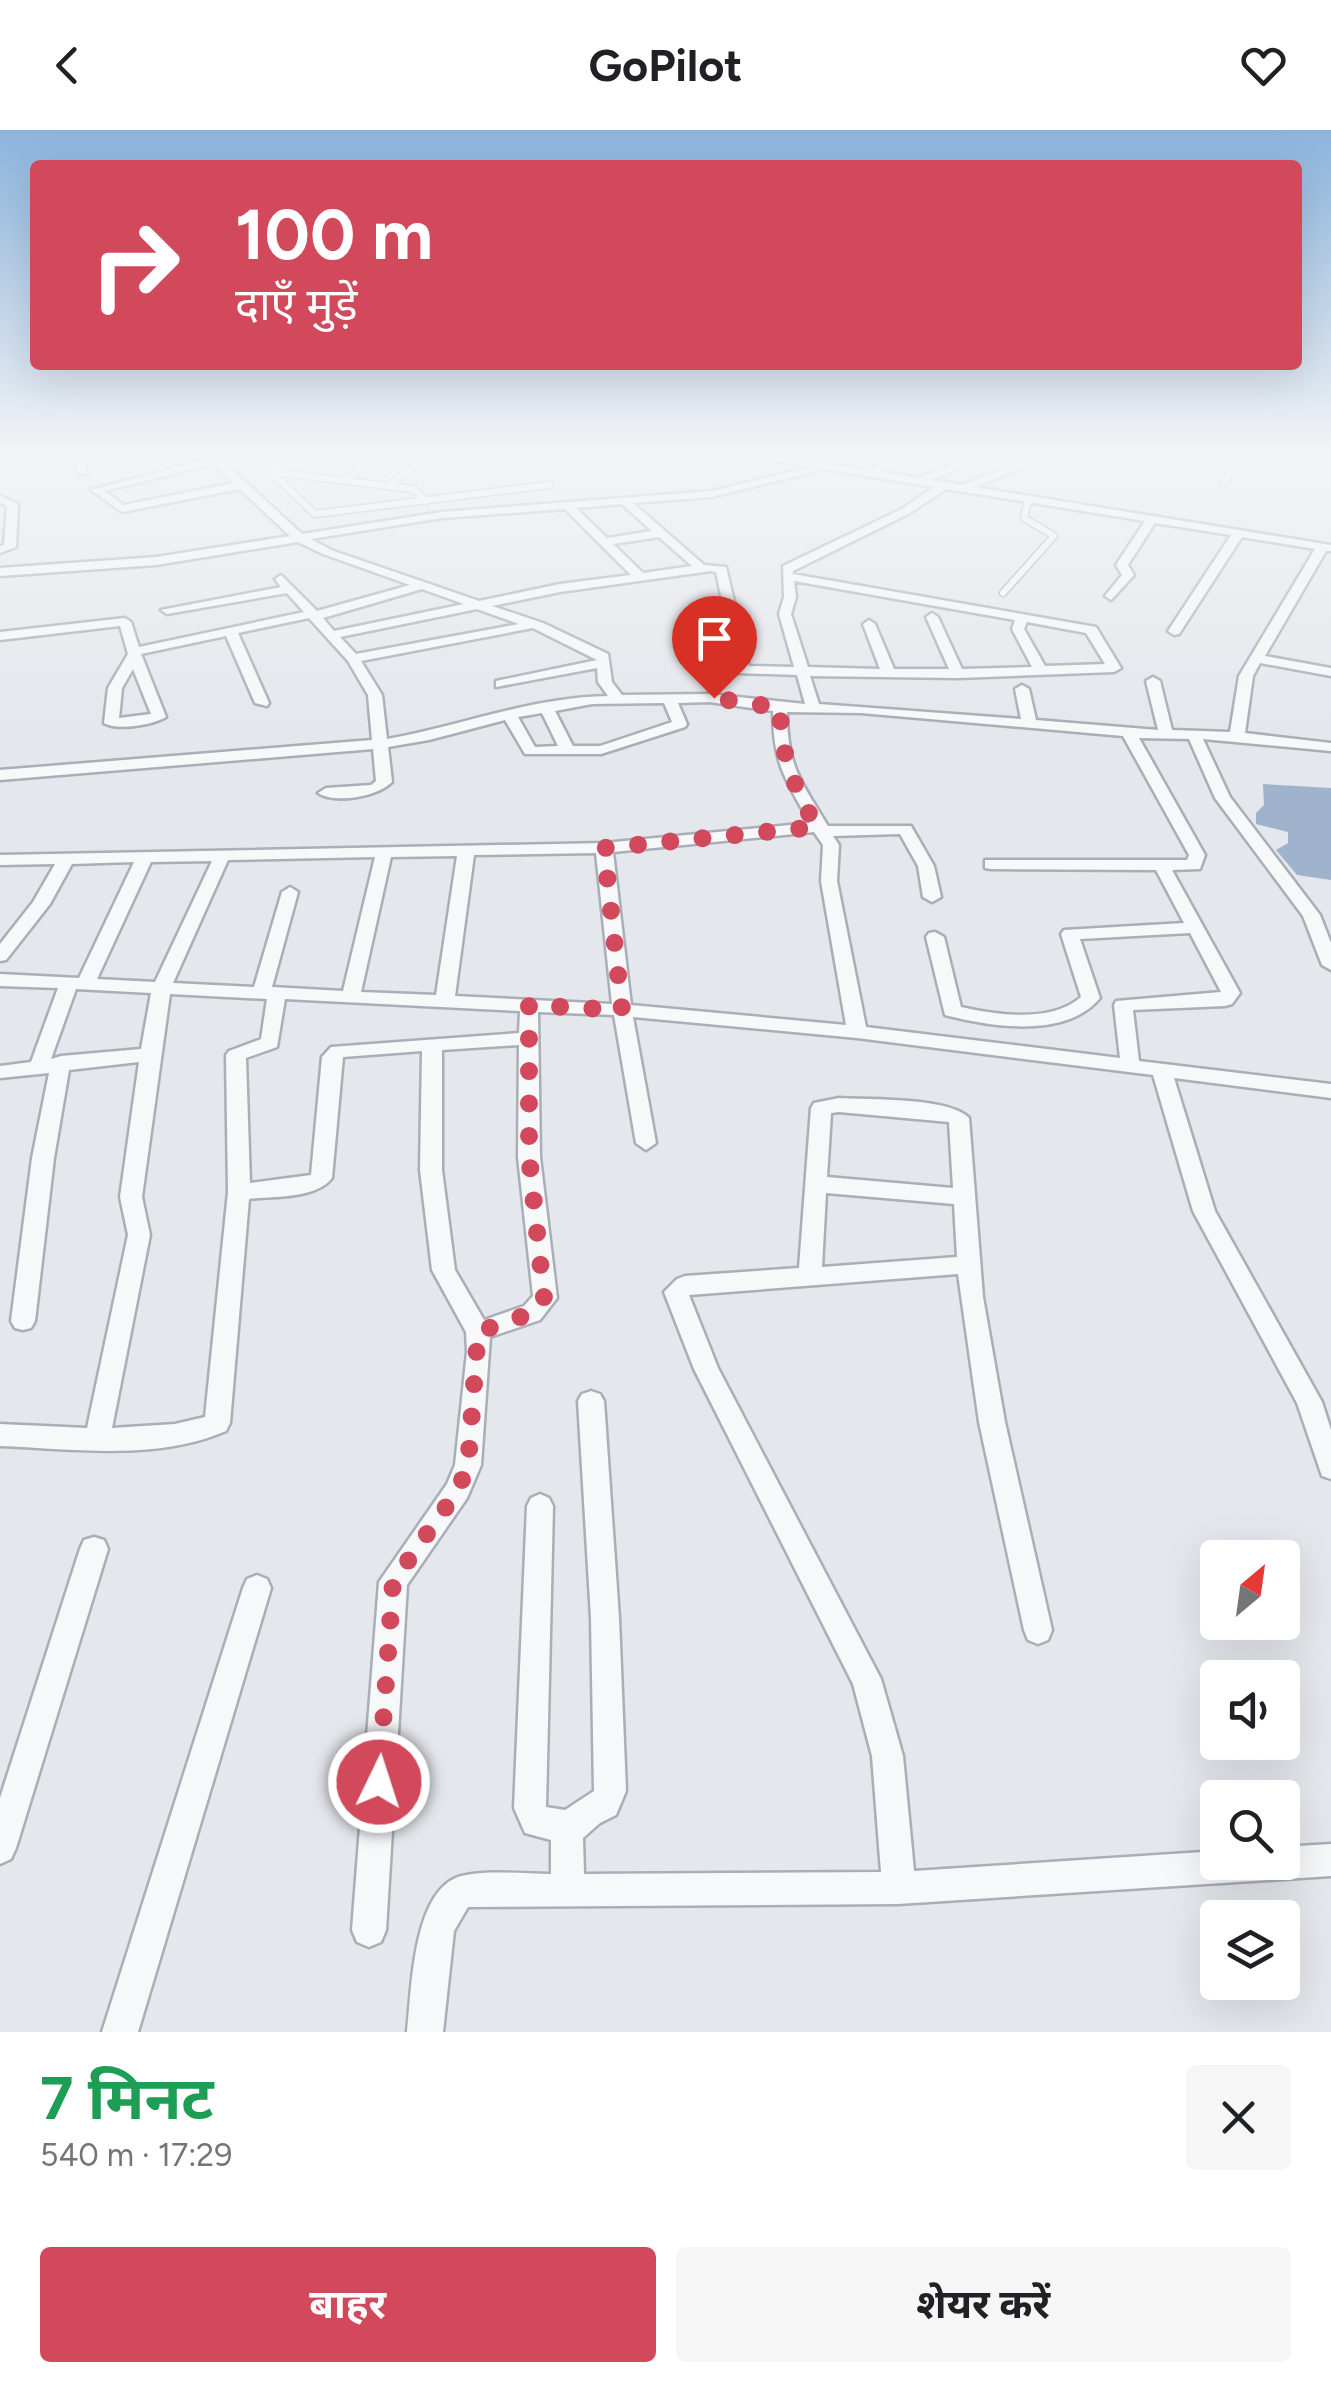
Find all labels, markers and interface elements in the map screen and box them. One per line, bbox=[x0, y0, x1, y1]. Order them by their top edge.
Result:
icon: back bbox=[40, 38, 95, 93]
text: GoPilot bbox=[589, 38, 742, 92]
icon: heart bbox=[1236, 38, 1291, 93]
text: 100 m bbox=[235, 192, 433, 277]
icon: right bbox=[70, 200, 200, 330]
text: दाएँ मुड़ें bbox=[235, 277, 358, 331]
pin bbox=[672, 596, 757, 699]
icon: arrive bbox=[687, 611, 742, 666]
north arrow bbox=[1200, 1540, 1300, 1640]
map controls bbox=[1200, 1540, 1300, 2000]
button: sound bbox=[1200, 1660, 1300, 1760]
position arrow bbox=[327, 1730, 431, 1834]
button: search bbox=[1200, 1780, 1300, 1880]
button: layers bbox=[1200, 1900, 1300, 2000]
text: 7 मिनट bbox=[40, 2062, 214, 2134]
button: close bbox=[1186, 2065, 1291, 2170]
text: 540 m · 17:29 bbox=[40, 2136, 232, 2174]
button: बाहर bbox=[40, 2247, 656, 2362]
button: शेयर करें bbox=[676, 2247, 1291, 2362]

